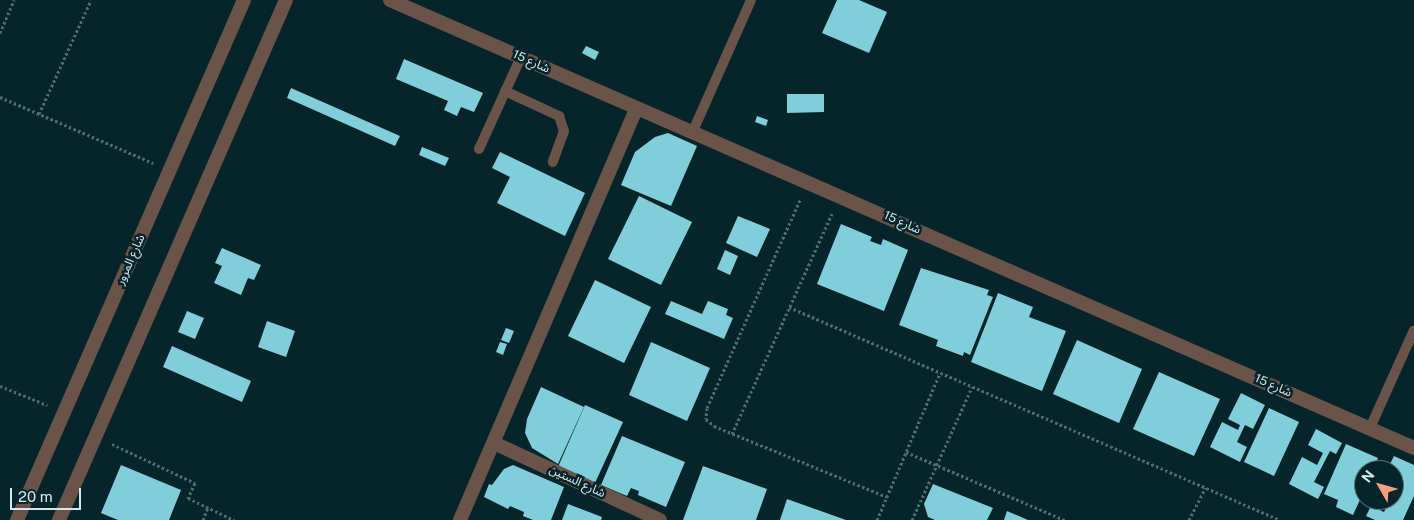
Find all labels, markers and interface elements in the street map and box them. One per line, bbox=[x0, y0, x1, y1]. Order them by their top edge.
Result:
street label: شارع 15 bbox=[510, 48, 552, 76]
street label: شارع 15 bbox=[881, 209, 923, 237]
street label: شارع المرور bbox=[113, 233, 149, 287]
street label: شارع 15 bbox=[1252, 372, 1294, 400]
north arrow bbox=[1354, 460, 1404, 510]
street label: شارع الستين bbox=[547, 463, 607, 501]
text: N bbox=[1358, 467, 1378, 486]
scale bar bbox=[12, 478, 84, 510]
text: 20 m bbox=[18, 488, 53, 505]

